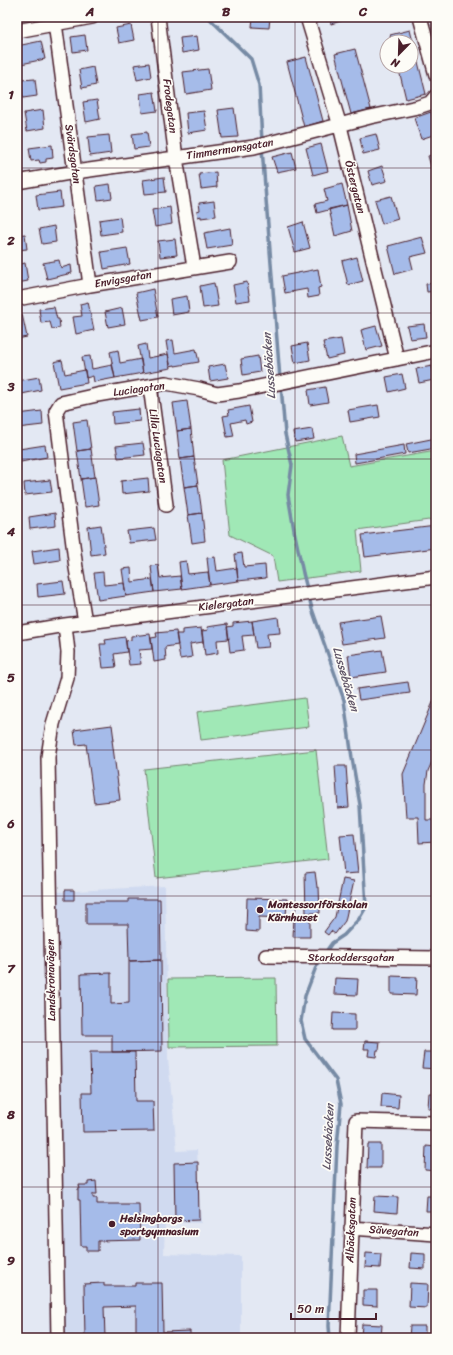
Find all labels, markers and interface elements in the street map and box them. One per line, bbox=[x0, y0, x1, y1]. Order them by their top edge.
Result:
text: A bbox=[85, 0, 94, 23]
text: B bbox=[222, 0, 231, 23]
text: C bbox=[358, 0, 368, 23]
north arrow bbox=[379, 34, 419, 74]
text: N bbox=[388, 52, 403, 73]
street label: Frodegatan bbox=[157, 78, 183, 134]
text: 1 bbox=[8, 83, 14, 106]
street label: Svärdsgatan bbox=[59, 123, 87, 185]
street label: Timmermansgatan bbox=[185, 133, 275, 165]
street label: Östergatan bbox=[339, 158, 371, 216]
text: 2 bbox=[6, 229, 15, 252]
street label: Envigsgatan bbox=[93, 265, 153, 293]
water label: Lussebäcken bbox=[256, 331, 282, 400]
text: 3 bbox=[6, 375, 15, 398]
street label: Luciagatan bbox=[112, 376, 166, 402]
street label: Lilla Luciagatan bbox=[143, 407, 173, 485]
text: 4 bbox=[6, 520, 16, 543]
street label: Kielergatan bbox=[197, 591, 255, 617]
water label: Lussebäcken bbox=[326, 644, 366, 715]
text: 5 bbox=[7, 666, 15, 689]
text: 6 bbox=[6, 812, 15, 835]
place label: Montessoriförskolan Kärnhuset bbox=[267, 895, 368, 927]
marker: Montessoriförskolan Kärnhuset bbox=[255, 905, 265, 915]
street label: Landskronavägen bbox=[41, 939, 61, 1021]
street label: Starkoddersgatan bbox=[308, 948, 394, 967]
text: 7 bbox=[7, 957, 16, 980]
water label: Lussebäcken bbox=[315, 1102, 341, 1171]
text: 8 bbox=[6, 1103, 15, 1126]
street label: Albäcksgatan bbox=[340, 1197, 362, 1264]
place label: Helsingborgs sportgymnasium bbox=[119, 1209, 199, 1241]
marker: Helsingborgs sportgymnasium bbox=[107, 1219, 117, 1229]
street label: Sävegatan bbox=[368, 1220, 420, 1242]
text: 9 bbox=[7, 1249, 15, 1272]
scale bar bbox=[291, 1295, 376, 1321]
text: 50 m bbox=[297, 1298, 324, 1320]

